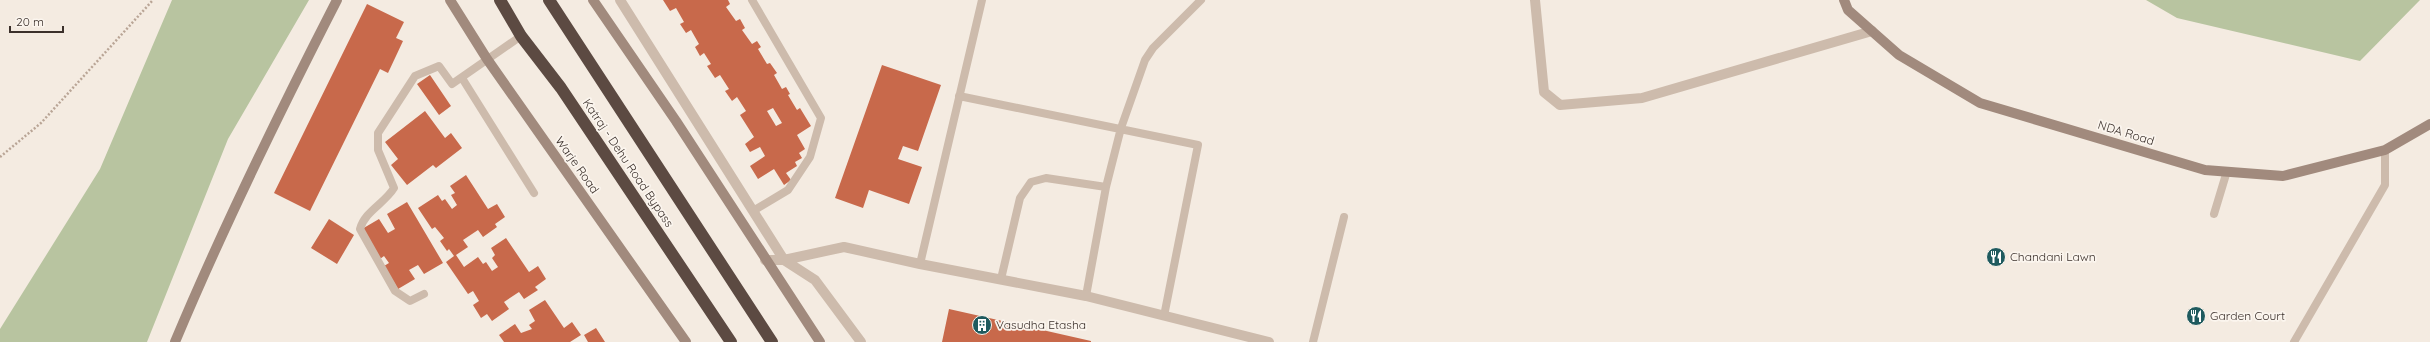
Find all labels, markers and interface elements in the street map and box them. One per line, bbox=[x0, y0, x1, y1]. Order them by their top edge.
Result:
scale bar bbox=[10, 8, 63, 34]
text: 20 m bbox=[16, 14, 44, 29]
street label: Katraj - Dehu Road Bypass bbox=[580, 96, 677, 230]
street label: NDA Road bbox=[2096, 117, 2156, 148]
street label: Warje Road bbox=[552, 133, 603, 196]
restaurant icon: Chandani Lawn bbox=[1985, 246, 2007, 268]
place label: Chandani Lawn bbox=[2010, 249, 2096, 264]
restaurant icon: Garden Court bbox=[2185, 305, 2207, 327]
place label: Garden Court bbox=[2210, 308, 2285, 323]
building icon: Vasudha Etasha bbox=[971, 314, 993, 336]
place label: Vasudha Etasha bbox=[996, 317, 1086, 332]

